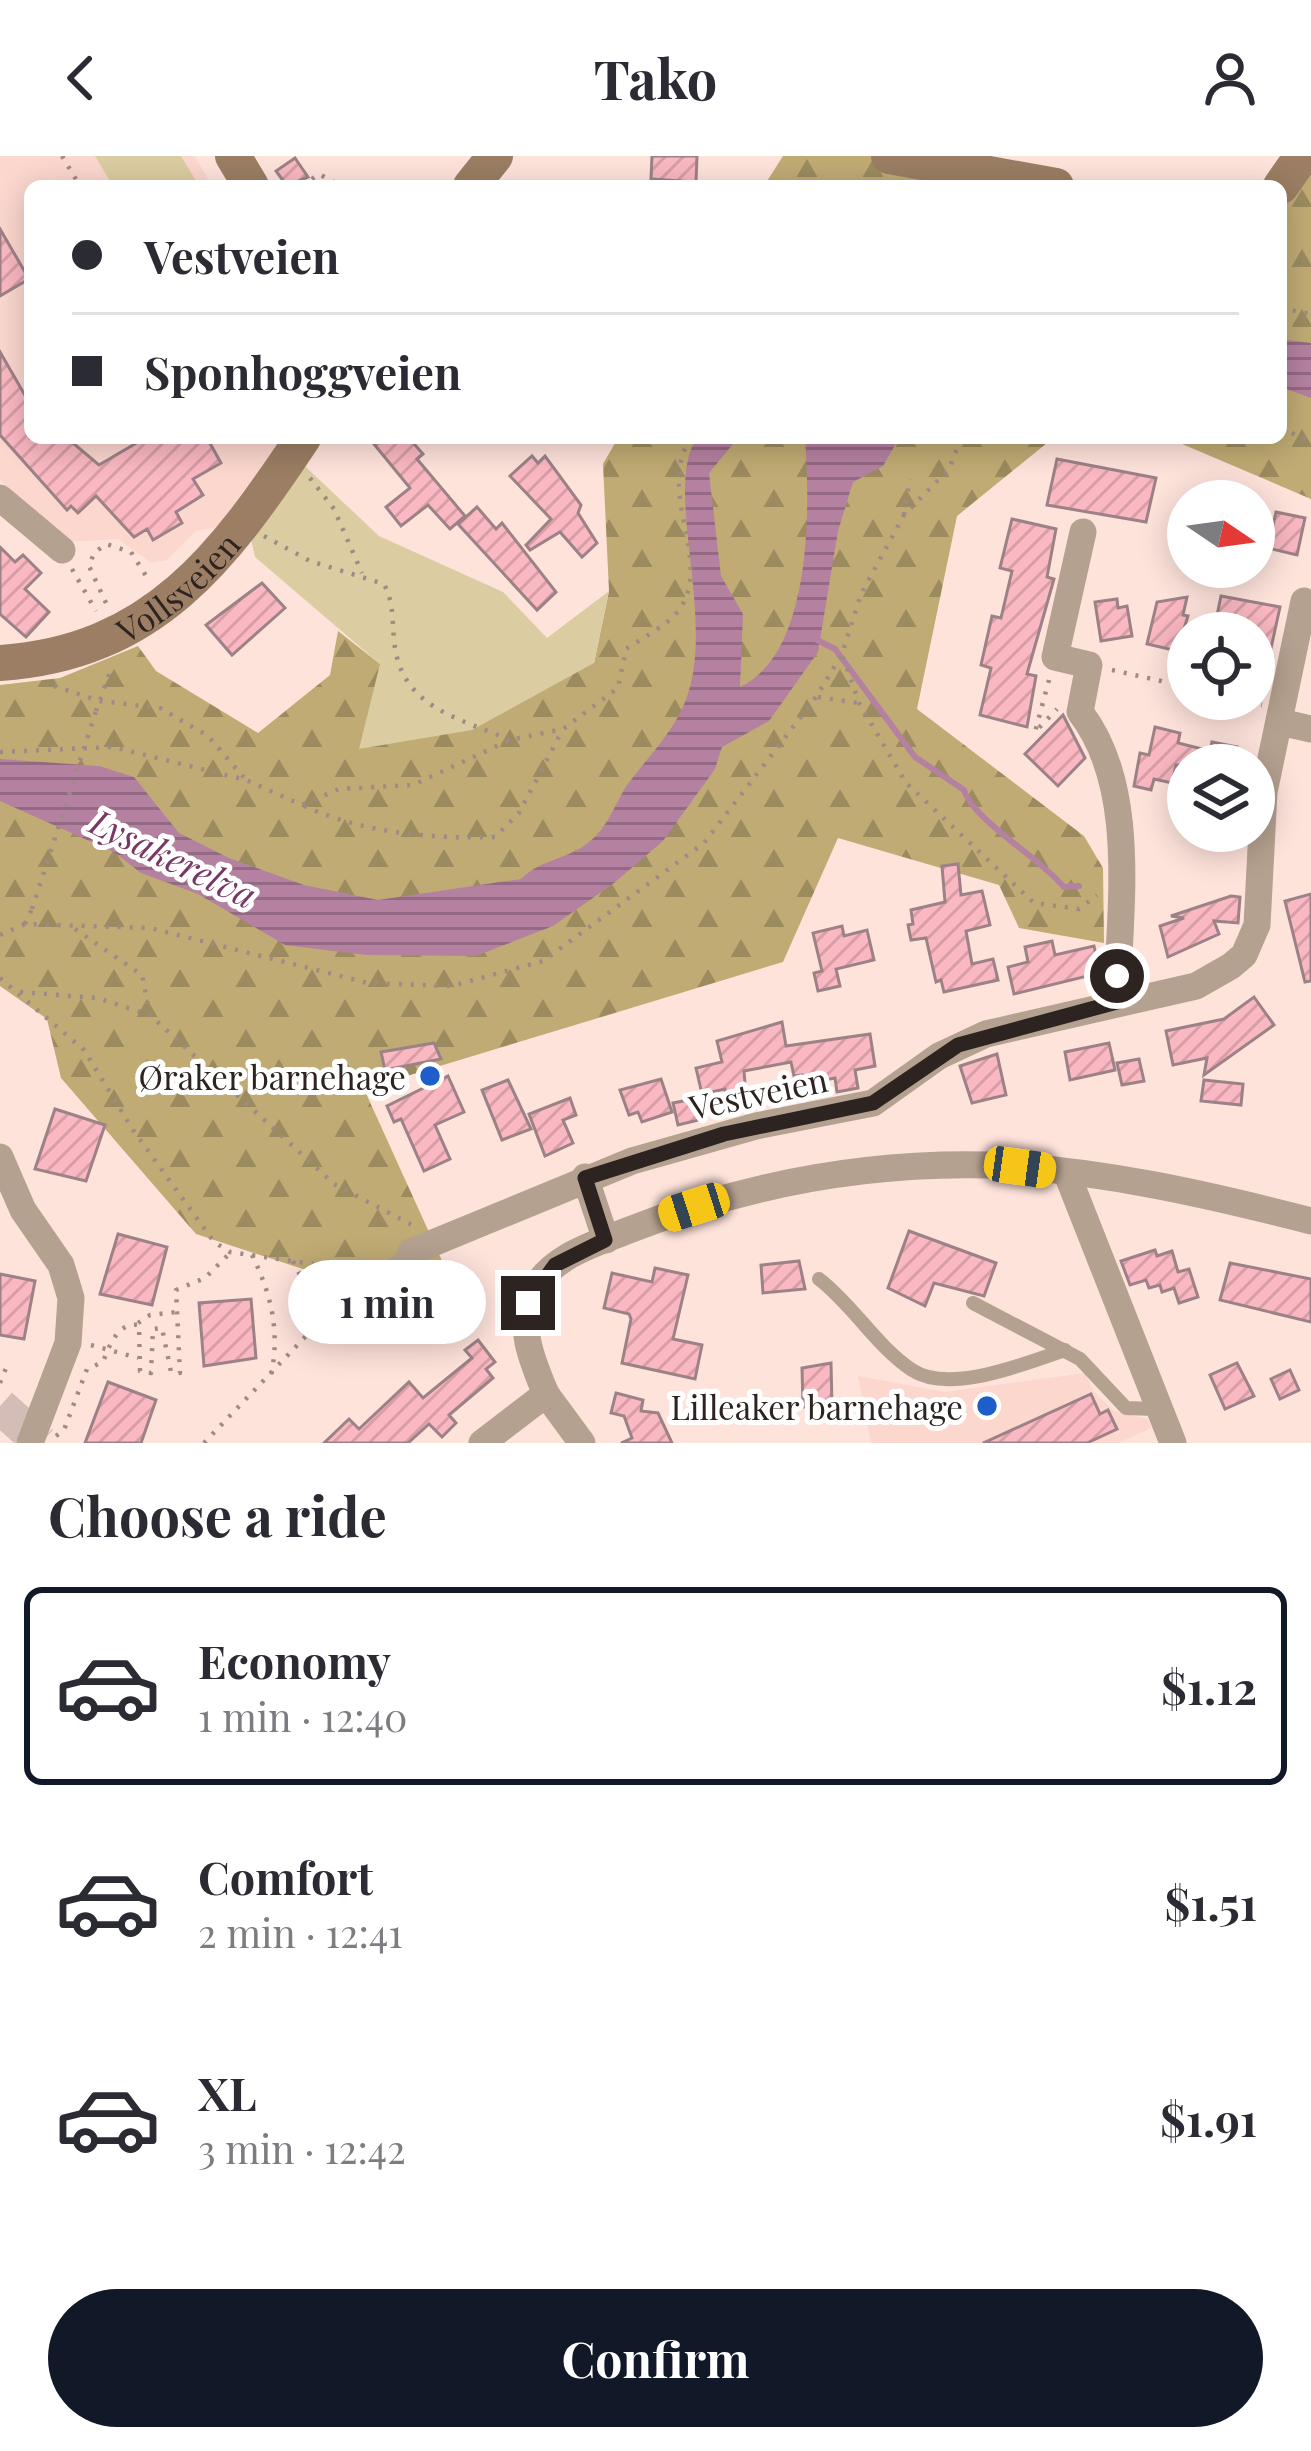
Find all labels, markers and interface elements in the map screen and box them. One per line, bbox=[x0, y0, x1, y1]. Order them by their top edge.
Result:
text: Tako bbox=[594, 42, 717, 114]
icon: back bbox=[48, 45, 114, 111]
icon: person bbox=[1197, 45, 1263, 111]
text: Vestveien bbox=[144, 225, 339, 285]
text: Sponhoggveien bbox=[144, 341, 461, 401]
north arrow bbox=[1167, 480, 1275, 588]
map controls bbox=[1167, 480, 1275, 852]
street label: Vollsveien bbox=[107, 522, 249, 652]
button: locate bbox=[1167, 612, 1275, 720]
button: layers bbox=[1167, 744, 1275, 852]
water label: Lysakerelva bbox=[81, 795, 265, 918]
route start bbox=[1090, 949, 1144, 1003]
place label: Øraker barnehage bbox=[139, 1054, 406, 1098]
street label: Vestveien bbox=[684, 1056, 832, 1128]
marker: Øraker barnehage bbox=[417, 1063, 443, 1089]
car bbox=[982, 1144, 1058, 1190]
car bbox=[654, 1179, 734, 1235]
callout: 1 min bbox=[288, 1261, 486, 1345]
text: 1 min bbox=[339, 1276, 435, 1328]
route end bbox=[501, 1276, 555, 1330]
place label: Lilleaker barnehage bbox=[670, 1384, 963, 1428]
marker: Lilleaker barnehage bbox=[974, 1393, 1000, 1419]
text: Choose a ride bbox=[48, 1479, 387, 1551]
text: Economy bbox=[198, 1630, 391, 1690]
icon: car bbox=[54, 1632, 162, 1740]
text: $1.12 bbox=[1161, 1656, 1257, 1716]
text: 1 min · 12:40 bbox=[198, 1690, 407, 1742]
text: Comfort bbox=[198, 1846, 373, 1906]
icon: car bbox=[54, 1848, 162, 1956]
text: $1.51 bbox=[1165, 1872, 1257, 1932]
text: 2 min · 12:41 bbox=[198, 1906, 403, 1958]
text: XL bbox=[198, 2062, 257, 2122]
icon: car bbox=[54, 2064, 162, 2172]
text: $1.91 bbox=[1160, 2088, 1257, 2148]
text: 3 min · 12:42 bbox=[198, 2122, 406, 2174]
button: Confirm bbox=[48, 2289, 1263, 2427]

